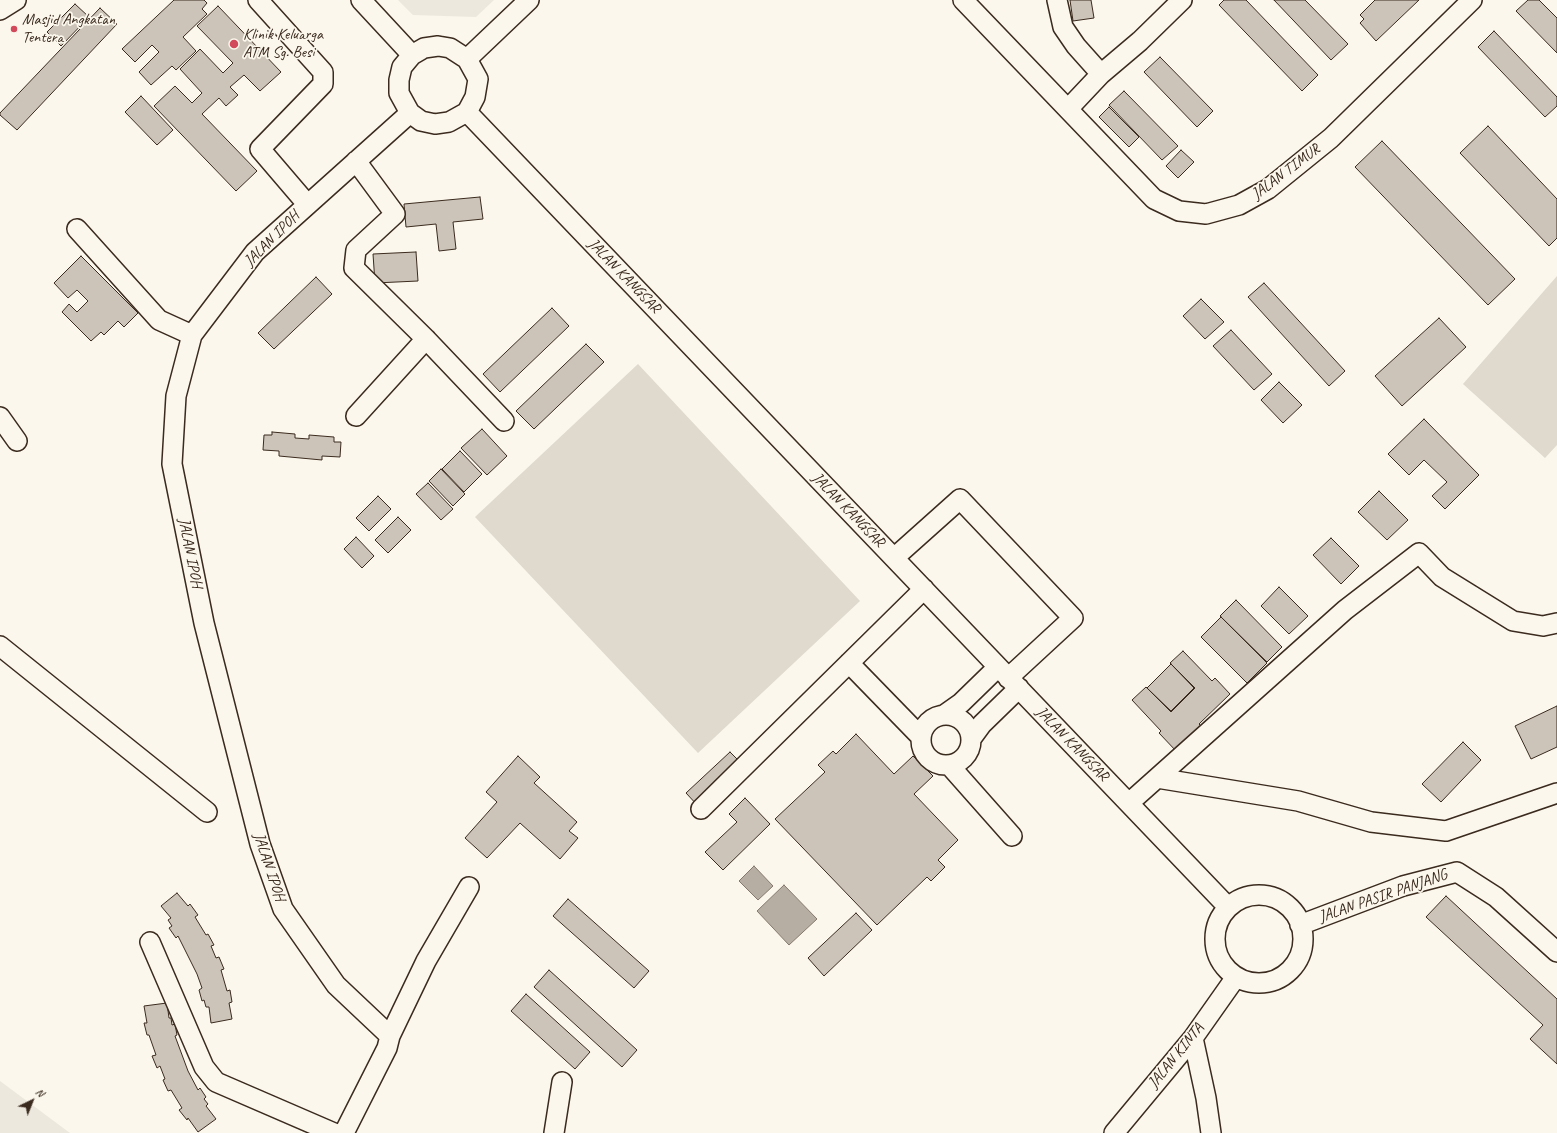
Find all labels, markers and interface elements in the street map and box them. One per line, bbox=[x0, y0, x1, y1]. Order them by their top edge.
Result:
place label: Masjid Angkatan Tentera bbox=[22, 10, 115, 48]
marker: Masjid Angkatan Tentera bbox=[9, 24, 19, 34]
place label: Klinik Keluarga ATM Sg. Besi bbox=[243, 25, 323, 63]
marker: Klinik Keluarga ATM Sg. Besi bbox=[228, 38, 240, 50]
street label: JALAN TIMUR bbox=[1248, 140, 1324, 204]
street label: JALAN IPOH bbox=[240, 207, 304, 271]
street label: JALAN KANGSAR bbox=[584, 235, 664, 317]
street label: JALAN KANGSAR bbox=[808, 469, 888, 551]
street label: JALAN IPOH bbox=[174, 516, 206, 590]
street label: JALAN KANGSAR bbox=[1032, 703, 1112, 785]
street label: JALAN IPOH bbox=[249, 830, 289, 904]
street label: JALAN PASIR PANJANG bbox=[1316, 865, 1450, 927]
street label: JALAN KINTA bbox=[1144, 1020, 1208, 1092]
north arrow bbox=[12, 1081, 52, 1121]
text: N bbox=[33, 1085, 47, 1100]

